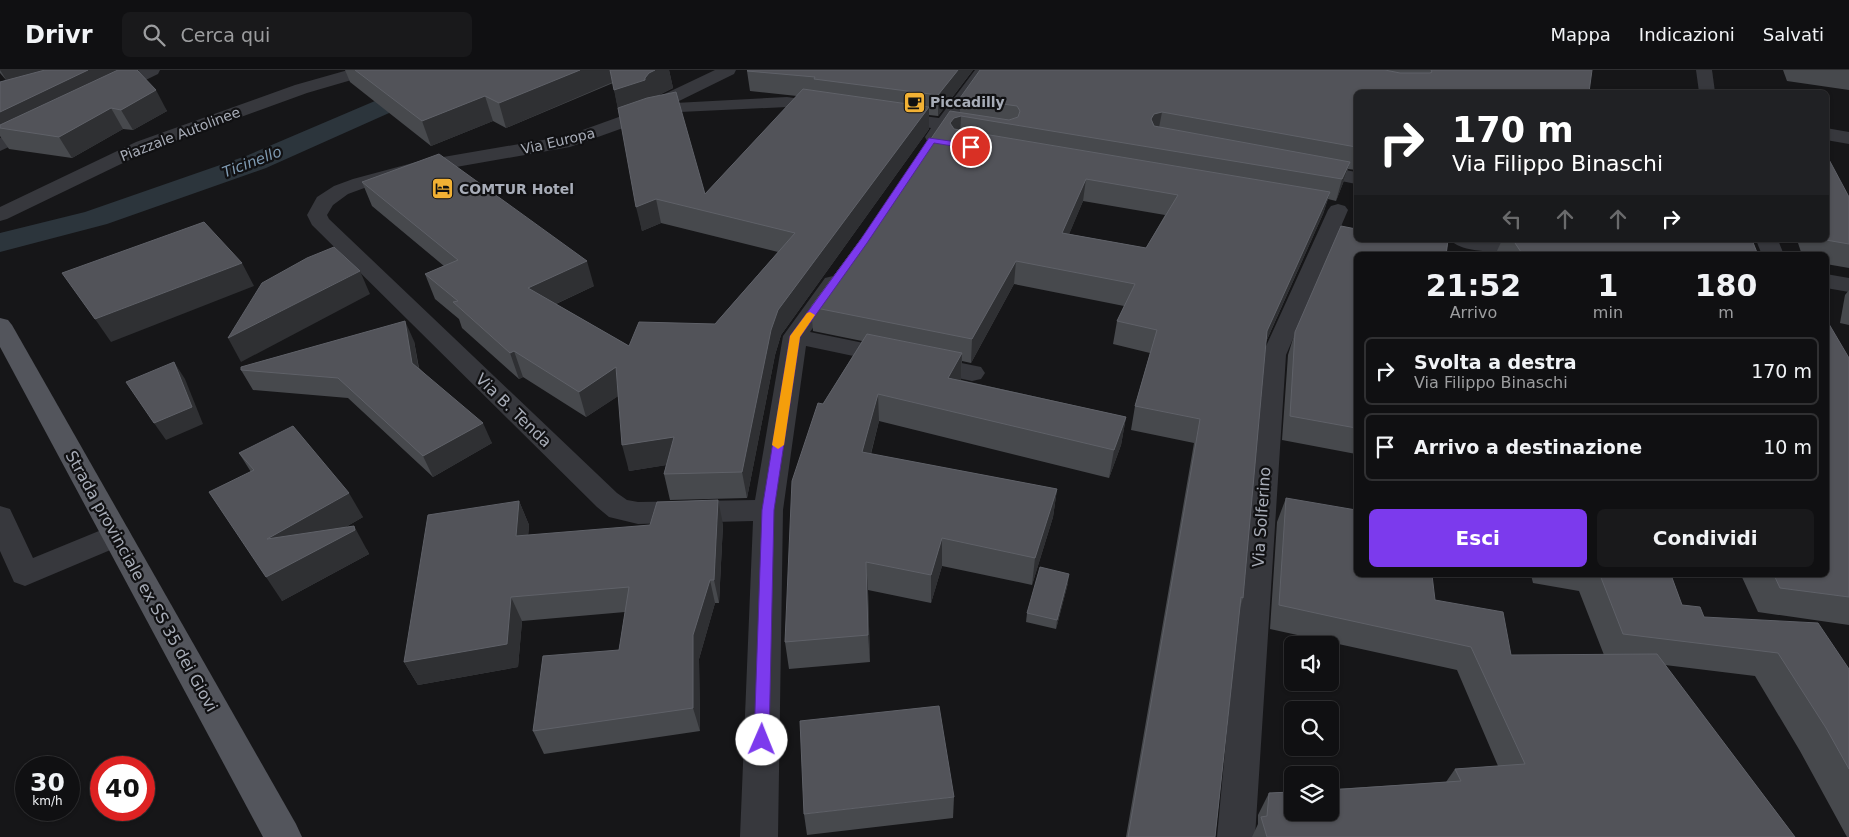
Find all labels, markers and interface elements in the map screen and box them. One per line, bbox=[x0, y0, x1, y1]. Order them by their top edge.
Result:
search box bbox=[122, 12, 472, 57]
text: Drivr bbox=[25, 21, 92, 49]
icon: search bbox=[140, 21, 168, 49]
text: Cerca qui bbox=[180, 24, 270, 46]
text: Mappa bbox=[1550, 24, 1611, 45]
text: Indicazioni bbox=[1639, 24, 1735, 45]
text: Salvati bbox=[1763, 24, 1824, 45]
cafe icon: Piccadilly bbox=[902, 90, 926, 114]
place label: Piccadilly bbox=[930, 94, 1005, 110]
street label: Piazzale Autolinee bbox=[118, 104, 242, 164]
icon: right bbox=[1369, 110, 1434, 175]
text: 170 m bbox=[1452, 110, 1574, 150]
street label: Via Europa bbox=[519, 125, 597, 157]
pin bbox=[950, 126, 992, 168]
icon: arrive bbox=[957, 133, 985, 161]
water label: Ticinello bbox=[220, 142, 284, 182]
text: Via Filippo Binaschi bbox=[1452, 151, 1663, 176]
hotel icon: COMTUR Hotel bbox=[431, 177, 455, 201]
place label: COMTUR Hotel bbox=[459, 181, 574, 197]
icon: left bbox=[1498, 205, 1526, 233]
icon: ahead bbox=[1551, 205, 1579, 233]
icon: ahead bbox=[1604, 205, 1632, 233]
icon: right bbox=[1657, 205, 1685, 233]
text: 21:52 bbox=[1426, 268, 1521, 303]
text: 1 bbox=[1597, 268, 1618, 303]
text: 180 bbox=[1695, 268, 1757, 303]
text: Arrivo bbox=[1450, 303, 1497, 322]
text: min bbox=[1593, 303, 1623, 322]
text: m bbox=[1718, 303, 1734, 322]
text: Svolta a destra bbox=[1414, 351, 1577, 373]
icon: right bbox=[1371, 357, 1399, 385]
text: 170 m bbox=[1751, 360, 1812, 382]
street label: Via B. Tenda bbox=[472, 369, 556, 451]
text: Via Filippo Binaschi bbox=[1414, 373, 1568, 392]
icon: arrive bbox=[1371, 433, 1399, 461]
text: Arrivo a destinazione bbox=[1414, 436, 1642, 458]
text: 10 m bbox=[1763, 436, 1812, 458]
street label: Strada provinciale ex SS 35 dei Giovi bbox=[62, 447, 222, 715]
street label: Via Solferino bbox=[1249, 466, 1274, 568]
button: Esci bbox=[1369, 509, 1587, 567]
button: Condividi bbox=[1597, 509, 1814, 567]
map controls bbox=[1284, 636, 1339, 821]
button: sound bbox=[1284, 636, 1339, 691]
button: search bbox=[1284, 701, 1339, 756]
position arrow bbox=[735, 713, 787, 765]
speed limit sign: 40 bbox=[90, 756, 155, 821]
button: layers bbox=[1284, 766, 1339, 821]
text: 30 bbox=[30, 768, 65, 797]
text: km/h bbox=[32, 794, 63, 808]

